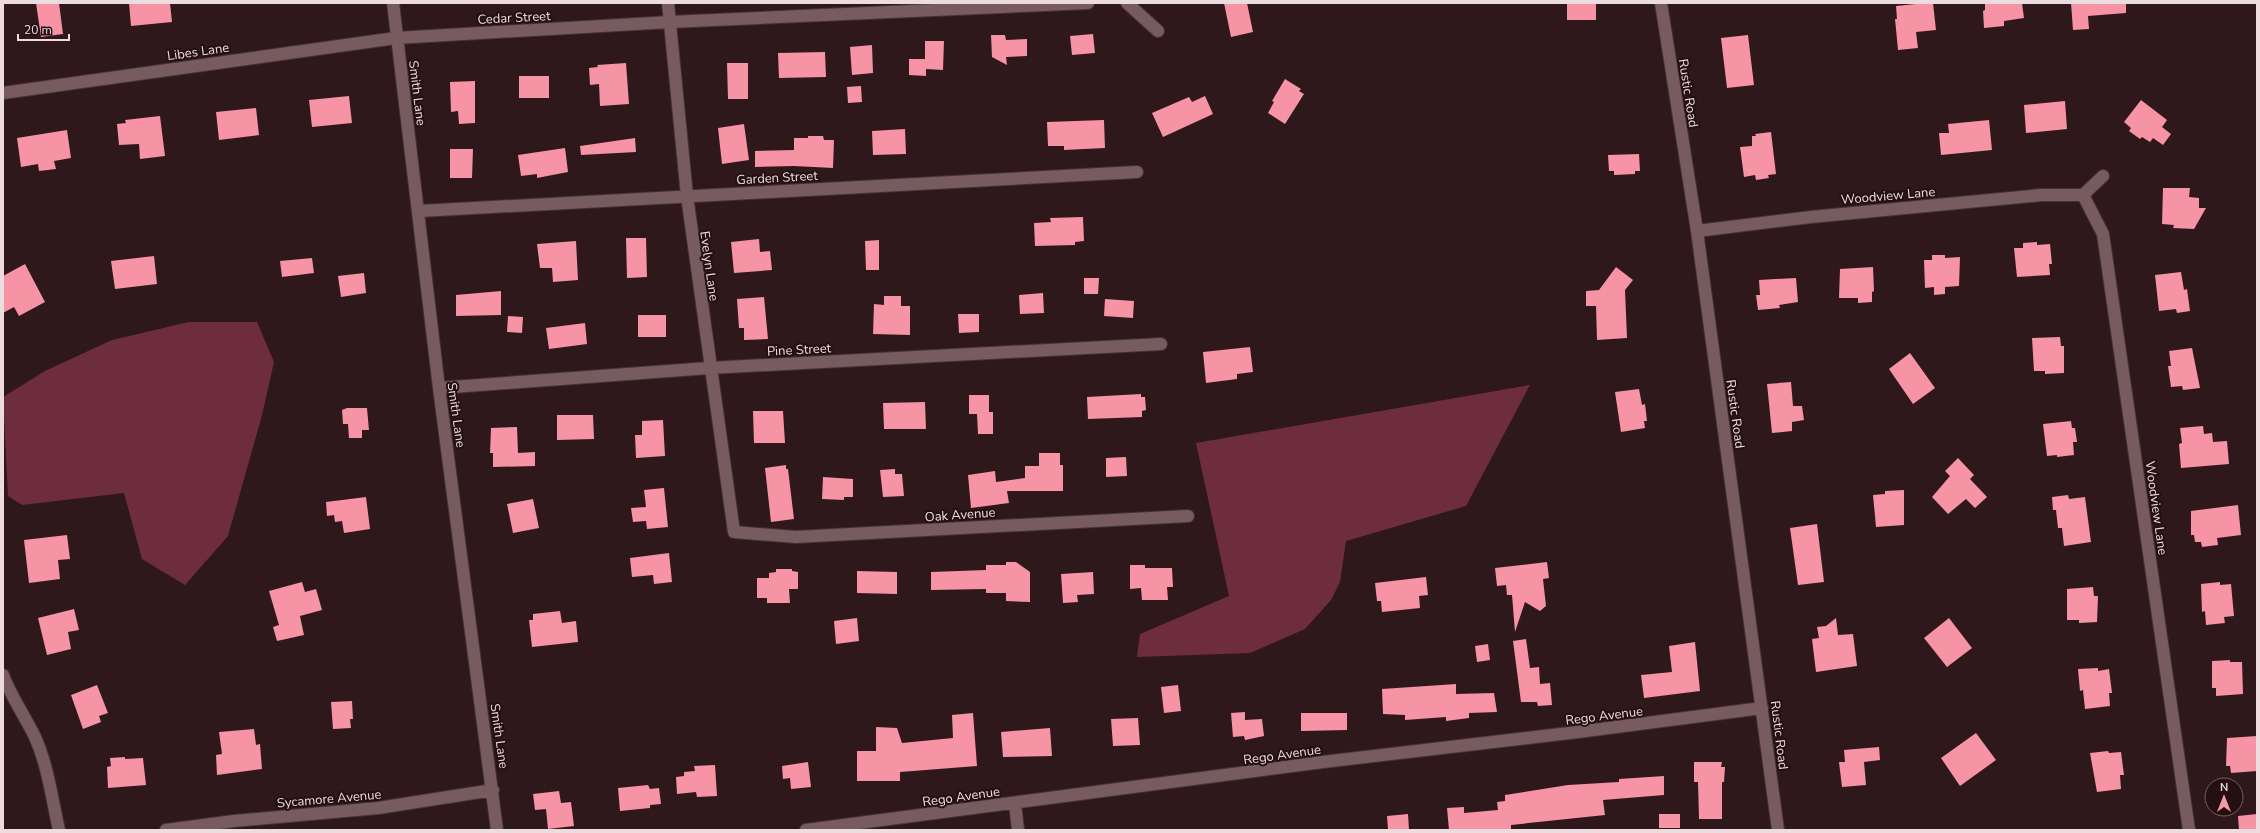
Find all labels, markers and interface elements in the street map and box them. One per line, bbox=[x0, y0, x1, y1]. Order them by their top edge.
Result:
street label: Cedar Street bbox=[477, 7, 551, 29]
scale bar bbox=[18, 16, 69, 42]
text: 20 m bbox=[24, 22, 52, 38]
street label: Libes Lane bbox=[166, 39, 230, 65]
street label: Rustic Road bbox=[1674, 57, 1702, 129]
street label: Smith Lane bbox=[404, 59, 430, 127]
street label: Garden Street bbox=[736, 167, 819, 189]
street label: Woodview Lane bbox=[1840, 183, 1936, 209]
street label: Evelyn Lane bbox=[695, 230, 723, 302]
street label: Pine Street bbox=[766, 339, 832, 361]
street label: Rustic Road bbox=[1721, 379, 1749, 450]
street label: Smith Lane bbox=[443, 381, 470, 449]
street label: Woodview Lane bbox=[2141, 460, 2172, 556]
street label: Oak Avenue bbox=[924, 504, 996, 526]
street label: Rustic Road bbox=[1766, 700, 1792, 771]
street label: Smith Lane bbox=[486, 702, 513, 770]
street label: Rego Avenue bbox=[1564, 702, 1644, 730]
street label: Rego Avenue bbox=[1242, 741, 1322, 769]
north arrow bbox=[2204, 777, 2244, 817]
text: N bbox=[2220, 780, 2228, 795]
street label: Rego Avenue bbox=[921, 783, 1001, 811]
street label: Sycamore Avenue bbox=[276, 785, 382, 813]

